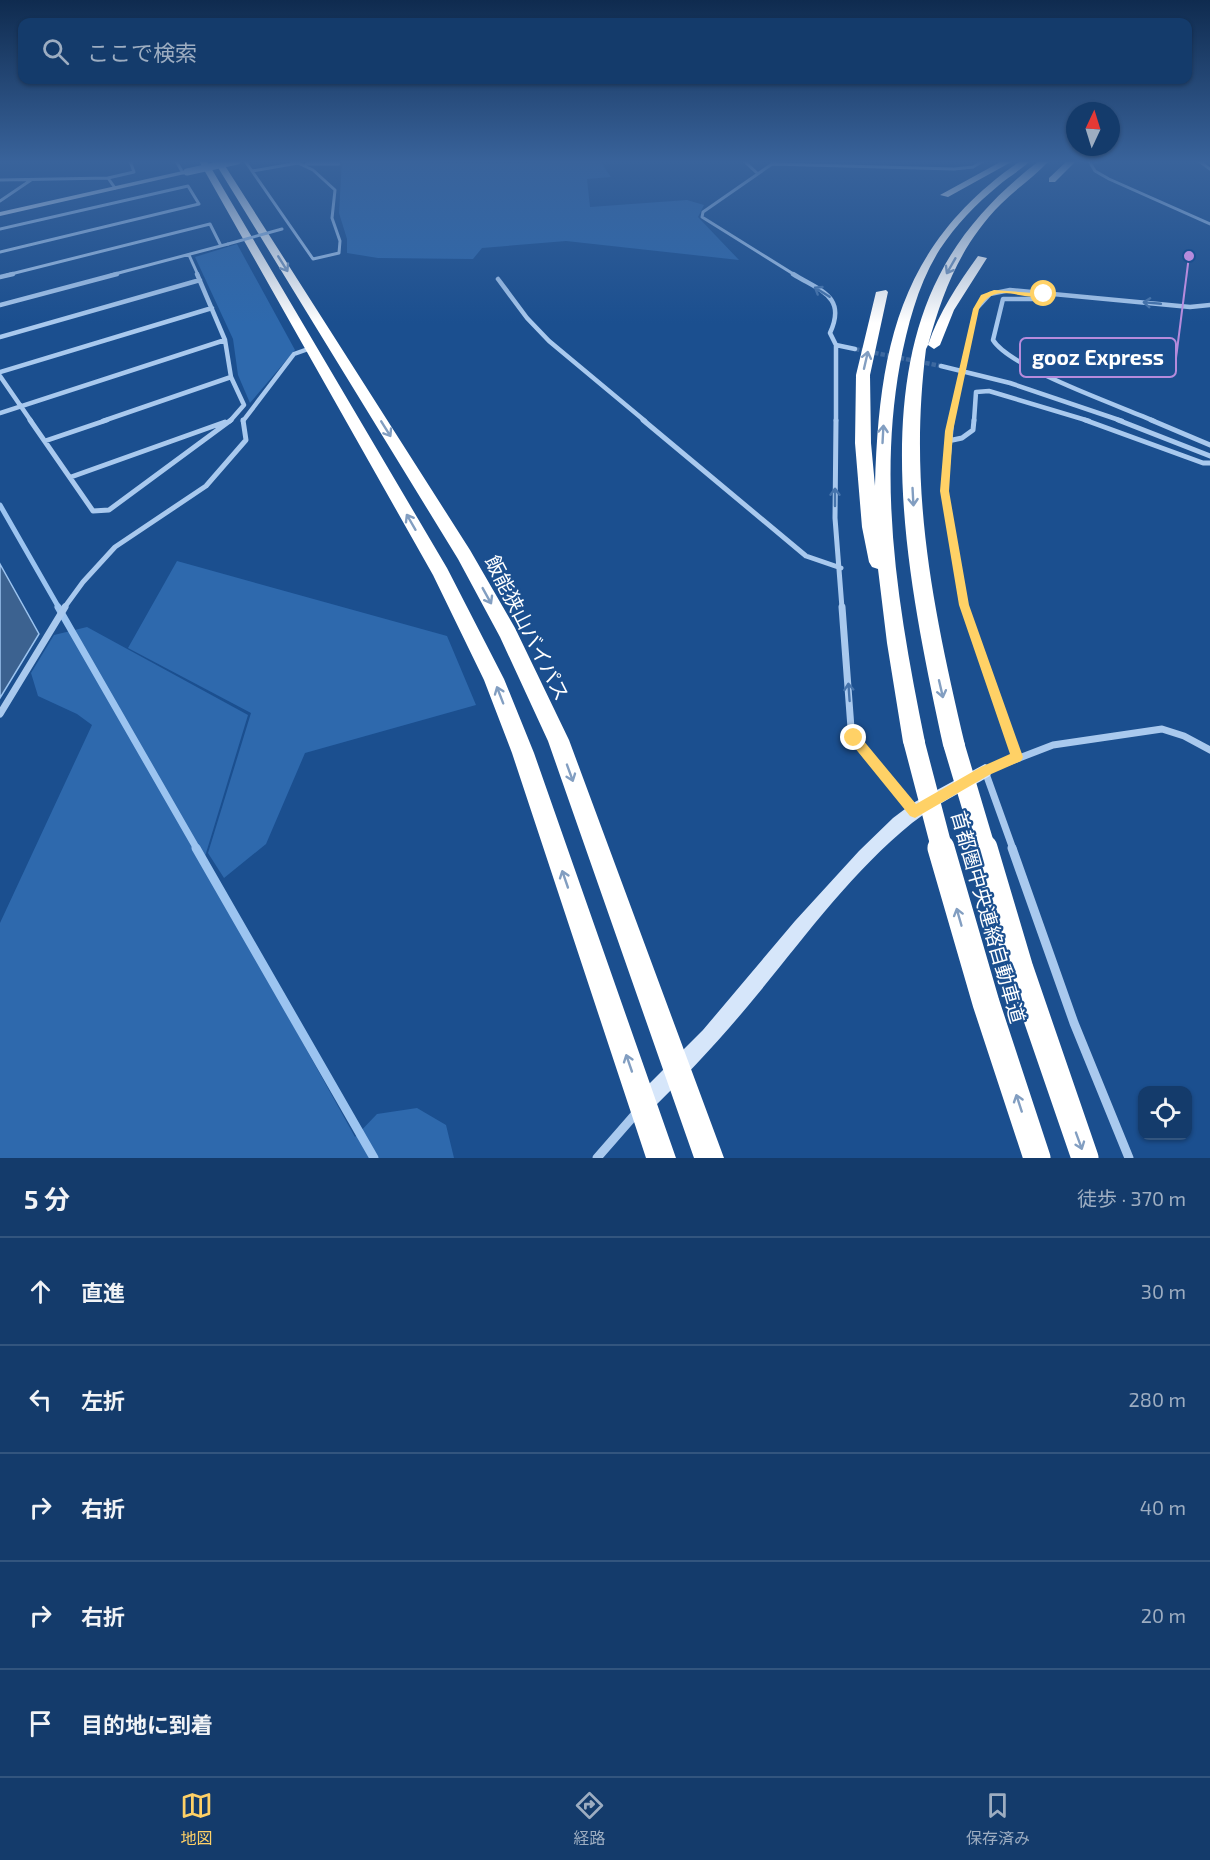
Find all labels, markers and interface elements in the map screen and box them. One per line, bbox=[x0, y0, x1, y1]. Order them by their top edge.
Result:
search box bbox=[18, 18, 1192, 84]
icon: search bbox=[39, 35, 72, 68]
text: ここで検索 bbox=[87, 39, 197, 65]
north arrow bbox=[1066, 102, 1120, 156]
one-way arrow bbox=[277, 255, 289, 272]
one-way arrow bbox=[945, 257, 957, 274]
route start bbox=[1030, 280, 1056, 306]
one-way arrow bbox=[813, 286, 830, 299]
one-way arrow bbox=[1142, 297, 1162, 308]
callout: gooz Express bbox=[1020, 338, 1176, 377]
text: gooz Express bbox=[1032, 344, 1164, 369]
one-way arrow bbox=[861, 351, 873, 370]
one-way arrow bbox=[380, 421, 392, 437]
one-way arrow bbox=[878, 425, 889, 445]
one-way arrow bbox=[907, 486, 918, 506]
one-way arrow bbox=[829, 488, 841, 508]
one-way arrow bbox=[405, 513, 416, 531]
street label: 飯能狭山バイパス bbox=[481, 551, 575, 704]
one-way arrow bbox=[481, 587, 493, 604]
one-way arrow bbox=[936, 679, 947, 699]
one-way arrow bbox=[843, 682, 854, 702]
one-way arrow bbox=[494, 686, 505, 705]
route end bbox=[840, 724, 866, 750]
one-way arrow bbox=[565, 763, 576, 781]
street label: 首都圏中央連絡自動車道 bbox=[947, 808, 1031, 1026]
one-way arrow bbox=[559, 870, 570, 889]
one-way arrow bbox=[953, 908, 965, 927]
one-way arrow bbox=[623, 1054, 634, 1073]
map controls bbox=[1138, 1086, 1192, 1140]
button: locate bbox=[1138, 1086, 1192, 1140]
one-way arrow bbox=[1012, 1094, 1023, 1112]
one-way arrow bbox=[1074, 1131, 1085, 1150]
text: 5 分 bbox=[24, 1183, 70, 1214]
text: 徒歩 · 370 m bbox=[1077, 1186, 1186, 1210]
icon: ahead bbox=[24, 1275, 57, 1308]
text: 直進 bbox=[81, 1279, 125, 1305]
text: 30 m bbox=[1141, 1279, 1186, 1303]
icon: left bbox=[24, 1383, 57, 1416]
text: 左折 bbox=[81, 1387, 125, 1413]
text: 280 m bbox=[1129, 1387, 1186, 1411]
icon: right bbox=[24, 1491, 57, 1524]
text: 右折 bbox=[81, 1495, 125, 1521]
text: 40 m bbox=[1140, 1495, 1186, 1519]
icon: right bbox=[24, 1599, 57, 1632]
text: 右折 bbox=[81, 1603, 125, 1629]
text: 20 m bbox=[1141, 1603, 1186, 1627]
icon: arrive bbox=[24, 1707, 57, 1740]
text: 目的地に到着 bbox=[81, 1711, 213, 1737]
tab: 地図 bbox=[180, 1789, 213, 1849]
tab: 経路 bbox=[573, 1789, 606, 1849]
tab: 保存済み bbox=[966, 1789, 1030, 1849]

